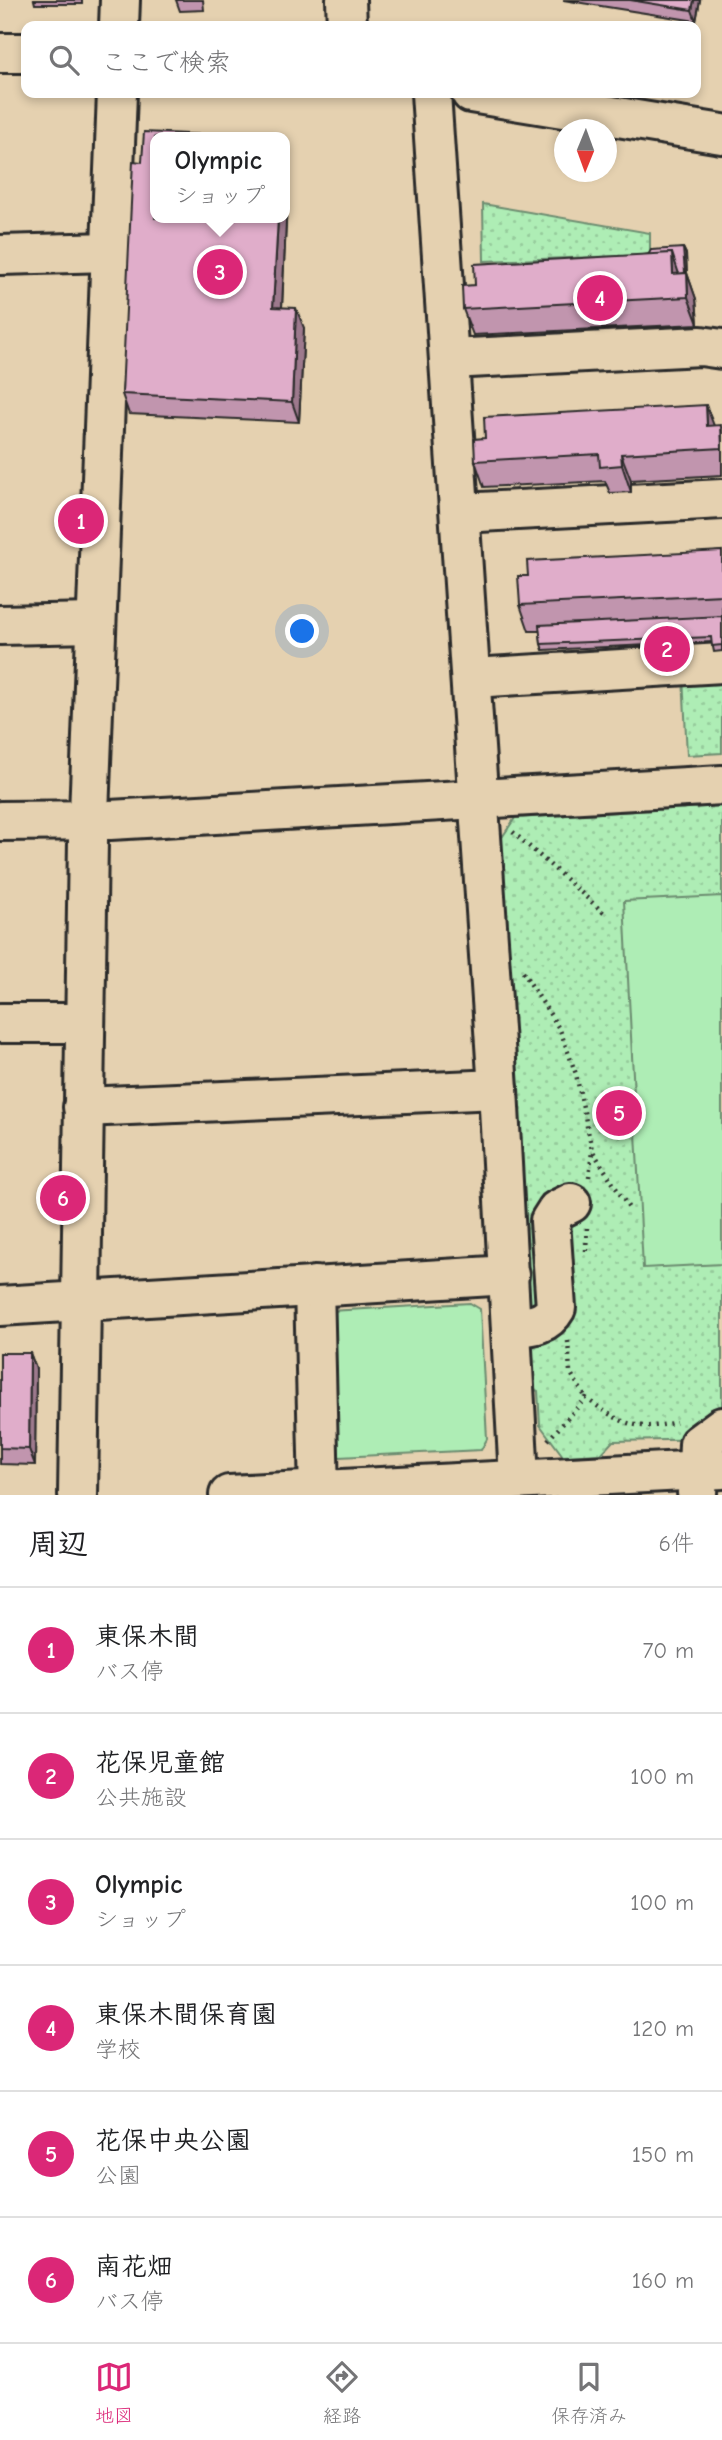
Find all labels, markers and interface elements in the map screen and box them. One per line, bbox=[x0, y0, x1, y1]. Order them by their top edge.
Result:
search box bbox=[21, 21, 701, 98]
icon: search bbox=[45, 41, 83, 79]
text: ここで検索 bbox=[101, 48, 231, 78]
north arrow bbox=[554, 119, 617, 182]
popup bbox=[150, 132, 290, 223]
text: Olympic bbox=[174, 146, 262, 176]
text: ショップ bbox=[174, 182, 266, 209]
pin: 3 bbox=[197, 246, 243, 298]
pin: 4 bbox=[577, 272, 623, 324]
pin: 1 bbox=[58, 495, 104, 547]
your location bbox=[285, 614, 319, 648]
pin: 2 bbox=[644, 623, 690, 675]
pin: 5 bbox=[596, 1087, 642, 1139]
pin: 6 bbox=[40, 1172, 86, 1224]
text: 周辺 bbox=[28, 1527, 88, 1562]
text: 6件 bbox=[659, 1530, 694, 1557]
text: 東保木間 bbox=[95, 1622, 199, 1652]
text: 1 bbox=[46, 1637, 56, 1664]
text: 70 m bbox=[642, 1637, 694, 1664]
text: バス停 bbox=[95, 1658, 164, 1685]
text: 花保児童館 bbox=[95, 1748, 225, 1778]
text: 2 bbox=[45, 1763, 57, 1790]
text: 100 m bbox=[630, 1763, 694, 1790]
text: 公共施設 bbox=[95, 1784, 187, 1811]
text: Olympic bbox=[95, 1870, 182, 1900]
text: 3 bbox=[45, 1889, 57, 1916]
text: 100 m bbox=[630, 1889, 694, 1916]
text: ショップ bbox=[95, 1906, 186, 1933]
text: 東保木間保育園 bbox=[95, 2000, 277, 2030]
text: 4 bbox=[46, 2015, 56, 2042]
text: 120 m bbox=[632, 2015, 694, 2042]
text: 学校 bbox=[95, 2036, 141, 2063]
text: 花保中央公園 bbox=[95, 2126, 251, 2156]
text: 5 bbox=[45, 2141, 57, 2168]
text: 150 m bbox=[632, 2141, 694, 2168]
text: 公園 bbox=[95, 2162, 141, 2189]
text: 南花畑 bbox=[95, 2252, 173, 2282]
text: 6 bbox=[45, 2267, 57, 2294]
text: 160 m bbox=[632, 2267, 694, 2294]
text: バス停 bbox=[95, 2288, 164, 2315]
tab: 地図 bbox=[95, 2358, 133, 2427]
tab: 経路 bbox=[323, 2358, 361, 2427]
tab: 保存済み bbox=[551, 2358, 627, 2427]

